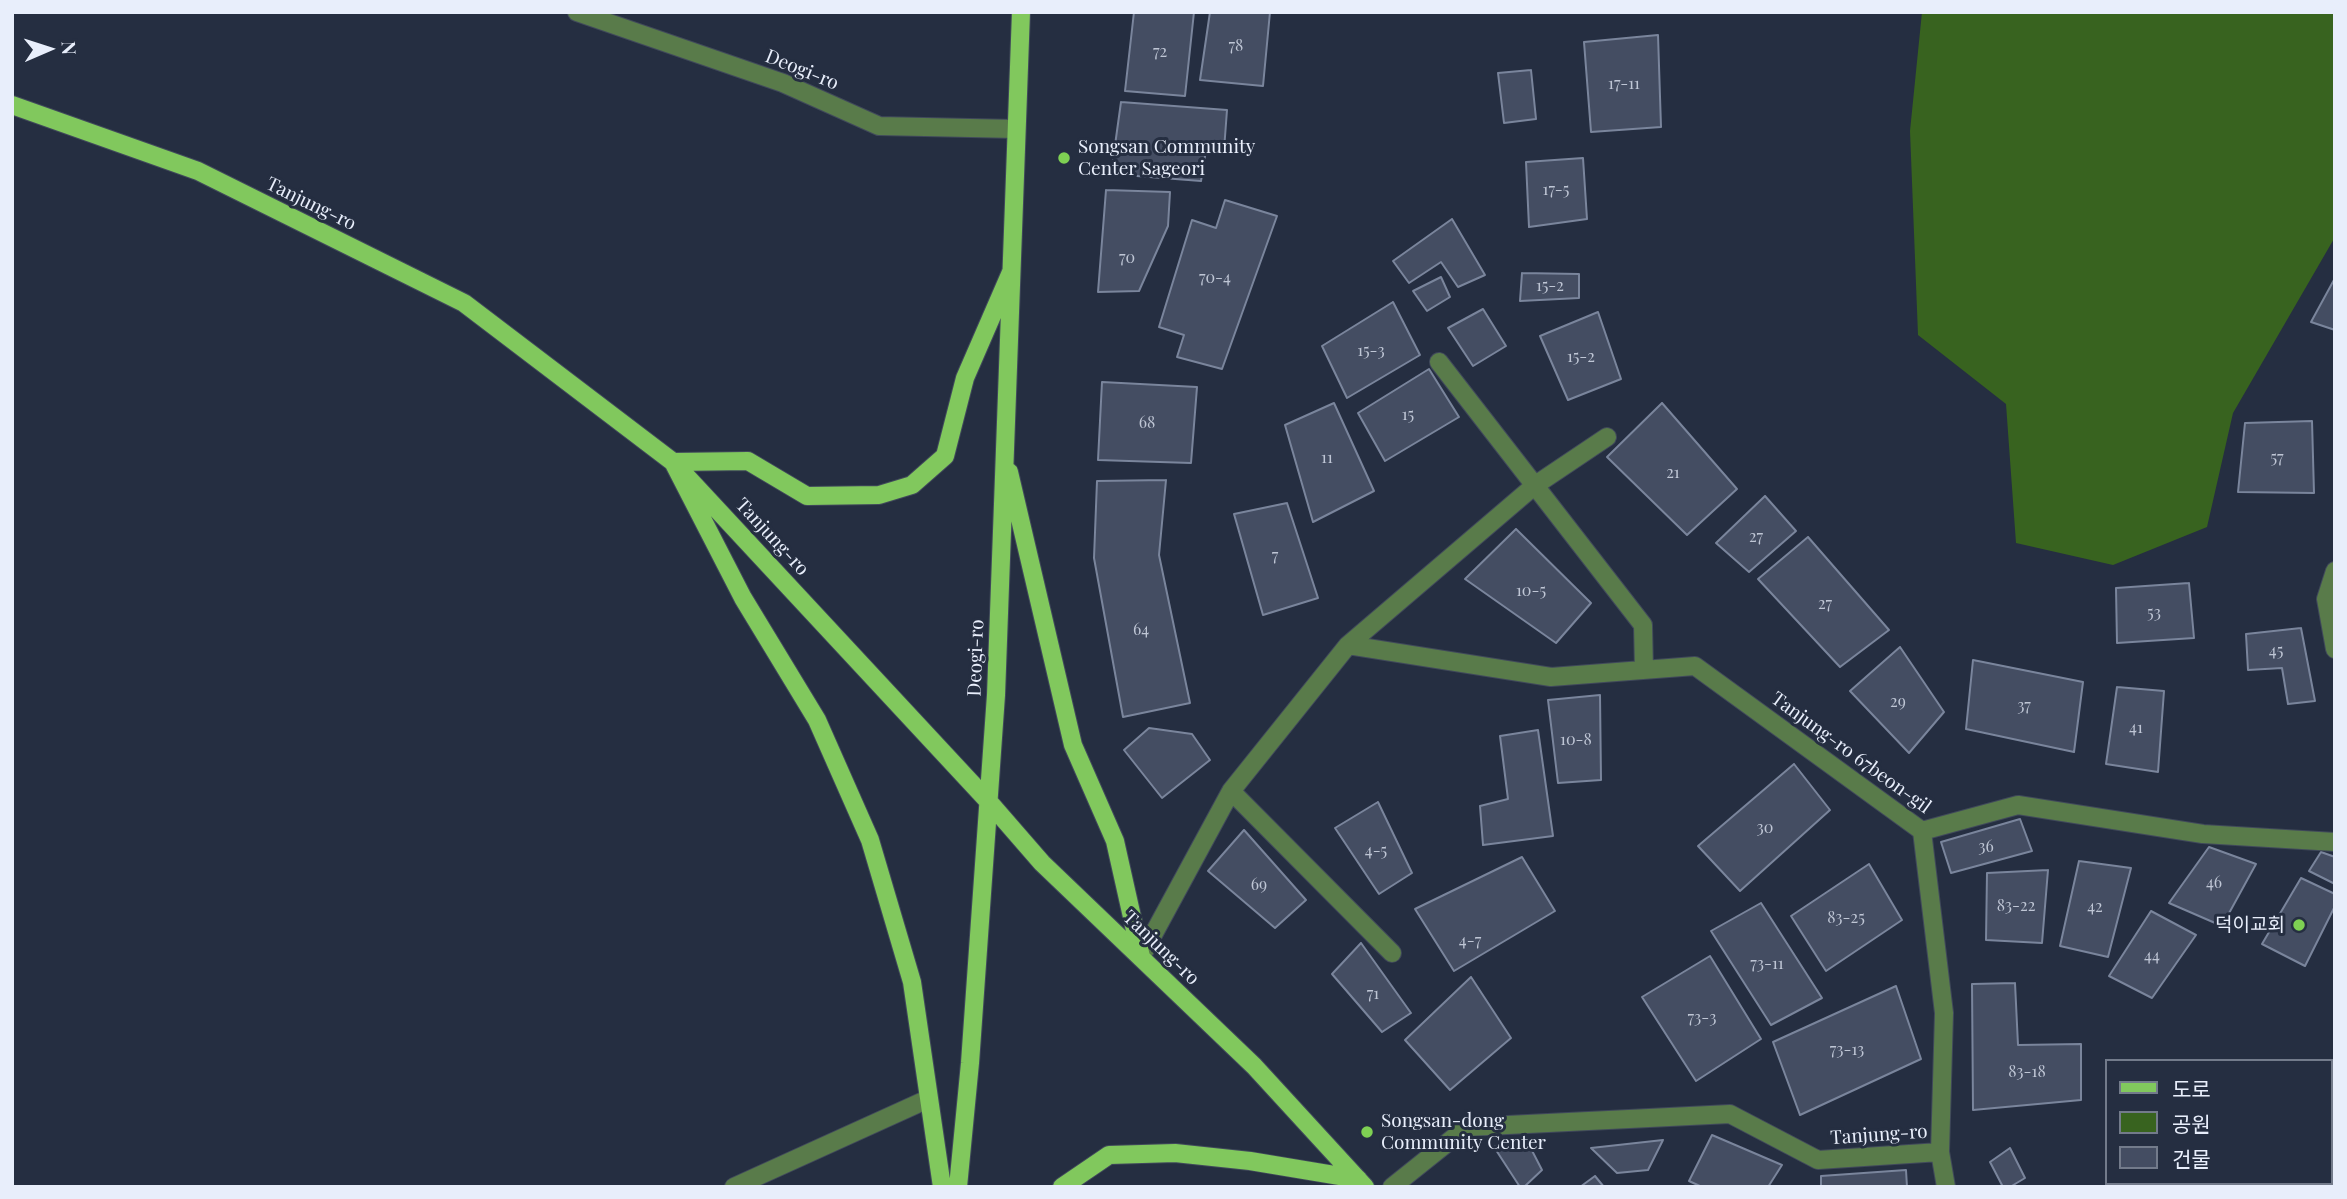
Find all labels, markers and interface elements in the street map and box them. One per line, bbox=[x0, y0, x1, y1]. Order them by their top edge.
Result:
north arrow bbox=[14, 14, 84, 84]
house number: 78 bbox=[1229, 36, 1243, 56]
text: N bbox=[57, 40, 83, 55]
house number: 72 bbox=[1153, 42, 1167, 62]
street label: Deogi-ro bbox=[762, 45, 842, 95]
house number: 17-11 bbox=[1608, 74, 1640, 94]
place label: Songsan Community Center Sageori bbox=[1078, 136, 1255, 180]
marker: Songsan Community Center Sageori bbox=[1056, 150, 1072, 166]
street label: Tanjung-ro bbox=[262, 172, 360, 236]
house number: 17-5 bbox=[1543, 180, 1569, 200]
house number: 70 bbox=[1119, 248, 1135, 268]
house number: 70-4 bbox=[1199, 268, 1231, 288]
house number: 15-2 bbox=[1536, 276, 1564, 296]
house number: 15-3 bbox=[1357, 341, 1385, 361]
house number: 15-2 bbox=[1567, 347, 1595, 367]
house number: 15 bbox=[1402, 405, 1414, 425]
house number: 68 bbox=[1139, 413, 1155, 433]
house number: 11 bbox=[1321, 448, 1333, 468]
house number: 57 bbox=[2270, 448, 2284, 468]
house number: 21 bbox=[1666, 463, 1680, 483]
street label: Tanjung-ro bbox=[730, 494, 814, 580]
house number: 27 bbox=[1749, 527, 1763, 547]
house number: 7 bbox=[1272, 546, 1278, 566]
house number: 10-5 bbox=[1516, 581, 1546, 601]
house number: 27 bbox=[1818, 594, 1832, 614]
house number: 53 bbox=[2147, 603, 2161, 623]
street label: Deogi-ro bbox=[963, 619, 989, 697]
house number: 64 bbox=[1133, 620, 1149, 640]
house number: 45 bbox=[2269, 641, 2283, 661]
street label: Tanjung-ro 67beon-gil bbox=[1767, 687, 1935, 819]
house number: 29 bbox=[1890, 692, 1906, 712]
house number: 37 bbox=[2017, 696, 2031, 716]
house number: 41 bbox=[2129, 718, 2143, 738]
house number: 10-8 bbox=[1560, 730, 1592, 750]
house number: 30 bbox=[1757, 818, 1773, 838]
house number: 36 bbox=[1978, 837, 1994, 857]
house number: 4-5 bbox=[1365, 841, 1387, 861]
house number: 46 bbox=[2206, 873, 2222, 893]
house number: 69 bbox=[1251, 875, 1267, 895]
house number: 83-22 bbox=[1997, 896, 2035, 916]
house number: 42 bbox=[2087, 897, 2103, 917]
street label: Tanjung-ro bbox=[1118, 906, 1204, 990]
house number: 83-25 bbox=[1827, 908, 1865, 928]
place label: 덕이교회 bbox=[2215, 914, 2285, 936]
marker: 덕이교회 bbox=[2291, 917, 2307, 933]
house number: 4-7 bbox=[1459, 931, 1481, 951]
house number: 44 bbox=[2144, 946, 2160, 966]
house number: 73-11 bbox=[1750, 954, 1784, 974]
house number: 71 bbox=[1367, 984, 1379, 1004]
house number: 73-3 bbox=[1688, 1008, 1716, 1028]
house number: 73-13 bbox=[1830, 1040, 1864, 1060]
legend bbox=[2106, 1059, 2333, 1185]
house number: 83-18 bbox=[2008, 1062, 2046, 1082]
text: 도로 bbox=[2172, 1074, 2211, 1102]
text: 공원 bbox=[2172, 1109, 2211, 1137]
place label: Songsan-dong Community Center bbox=[1381, 1110, 1546, 1154]
street label: Tanjung-ro bbox=[1830, 1120, 1928, 1150]
marker: Songsan-dong Community Center bbox=[1359, 1124, 1375, 1140]
text: 건물 bbox=[2172, 1144, 2211, 1172]

